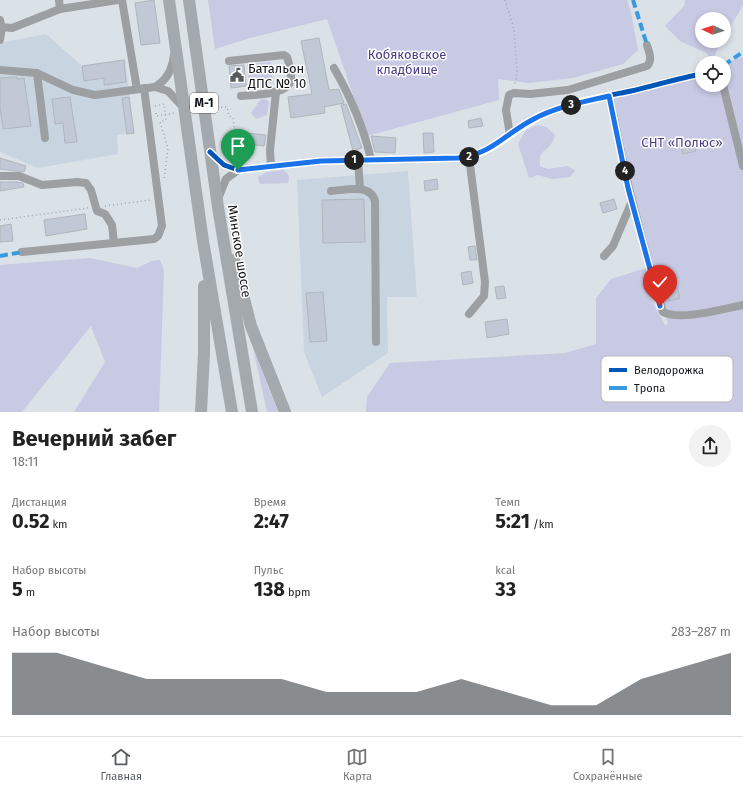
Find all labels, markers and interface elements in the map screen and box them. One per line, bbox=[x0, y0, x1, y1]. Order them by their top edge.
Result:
north arrow bbox=[695, 12, 731, 48]
map controls bbox=[695, 12, 731, 92]
park label: Кобяковское кладбище bbox=[368, 47, 446, 77]
button: locate bbox=[695, 56, 731, 92]
place label: Батальон ДПС № 10 bbox=[247, 61, 306, 91]
public building icon: Батальон ДПС № 10 bbox=[229, 67, 245, 83]
road number: М-1 bbox=[190, 93, 218, 113]
pin: 3 bbox=[561, 95, 581, 115]
text: 3 bbox=[568, 98, 574, 111]
pin bbox=[221, 129, 255, 170]
icon: arrive bbox=[227, 135, 249, 157]
park label: СНТ «Полюс» bbox=[641, 135, 723, 150]
pin: 2 bbox=[459, 147, 479, 167]
pin: 1 bbox=[344, 150, 364, 170]
text: 2 bbox=[466, 150, 472, 163]
text: 1 bbox=[351, 153, 357, 166]
pin: 4 bbox=[615, 161, 635, 181]
text: 4 bbox=[622, 164, 628, 177]
street label: Минское шоссе bbox=[225, 204, 254, 298]
pin bbox=[643, 265, 677, 306]
icon: check bbox=[649, 271, 671, 293]
legend bbox=[601, 356, 733, 402]
text: Велодорожка bbox=[634, 364, 704, 377]
text: Тропа bbox=[634, 382, 665, 395]
text: Вечерний забег bbox=[12, 425, 176, 452]
button: share bbox=[689, 425, 731, 467]
text: 18:11 bbox=[12, 454, 38, 469]
text: Дистанция bbox=[12, 496, 67, 509]
text: Время bbox=[254, 496, 286, 509]
text: Темп bbox=[495, 496, 520, 509]
text: 0.52 bbox=[12, 509, 49, 533]
text: 2:47 bbox=[254, 509, 289, 533]
text: 5:21 bbox=[495, 509, 530, 533]
text: km bbox=[49, 518, 67, 531]
text: /km bbox=[530, 518, 554, 531]
text: Набор высоты bbox=[12, 564, 86, 577]
text: Пульс bbox=[254, 564, 284, 577]
text: kcal bbox=[495, 564, 515, 577]
text: 5 bbox=[12, 577, 23, 601]
text: 138 bbox=[254, 577, 285, 601]
text: 33 bbox=[495, 577, 516, 601]
text: m bbox=[23, 586, 35, 599]
text: bpm bbox=[285, 586, 310, 599]
text: Набор высоты bbox=[12, 624, 100, 639]
text: 283–287 m bbox=[671, 624, 731, 639]
tab: Главная bbox=[100, 746, 142, 783]
tab: Карта bbox=[343, 746, 372, 783]
tab: Сохранённые bbox=[573, 746, 643, 783]

